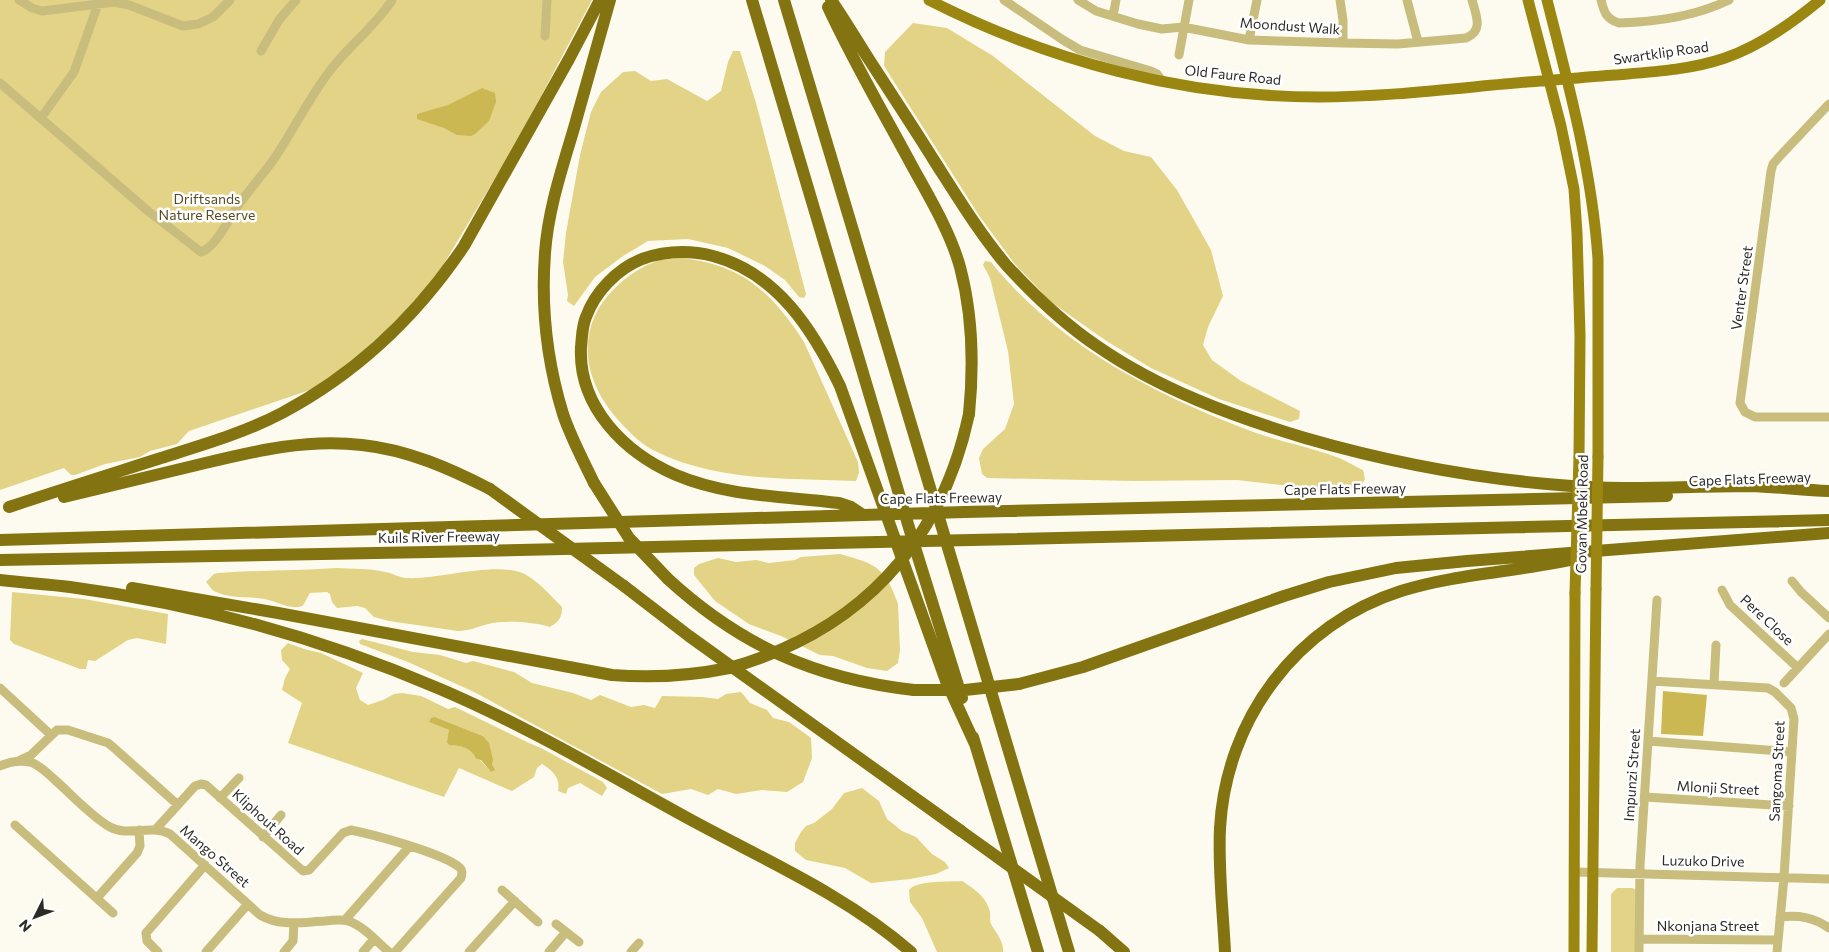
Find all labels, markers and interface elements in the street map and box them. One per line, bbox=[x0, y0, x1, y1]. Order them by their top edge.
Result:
street label: Moondust Walk bbox=[1239, 14, 1341, 38]
street label: Swartklip Road bbox=[1612, 37, 1710, 68]
street label: Old Faure Road bbox=[1184, 61, 1282, 88]
park label: Driftsands Nature Reserve bbox=[159, 190, 255, 223]
street label: Venter Street bbox=[1727, 244, 1756, 331]
street label: Govan Mbeki Road bbox=[1572, 454, 1591, 574]
street label: Cape Flats Freeway bbox=[1689, 468, 1811, 489]
street label: Cape Flats Freeway bbox=[1284, 479, 1406, 498]
street label: Cape Flats Freeway bbox=[880, 488, 1002, 507]
street label: Kuils River Freeway bbox=[378, 527, 500, 546]
street label: Pere Close bbox=[1737, 591, 1797, 649]
street label: Sangoma Street bbox=[1765, 720, 1788, 822]
street label: Impunzi Street bbox=[1620, 728, 1643, 822]
street label: Mlonji Street bbox=[1676, 777, 1760, 798]
street label: Kliphout Road bbox=[229, 785, 308, 858]
street label: Mango Street bbox=[177, 821, 254, 891]
street label: Luzuko Drive bbox=[1661, 851, 1745, 870]
north arrow bbox=[10, 892, 60, 942]
text: N bbox=[15, 916, 35, 936]
street label: Nkonjana Street bbox=[1657, 917, 1760, 934]

